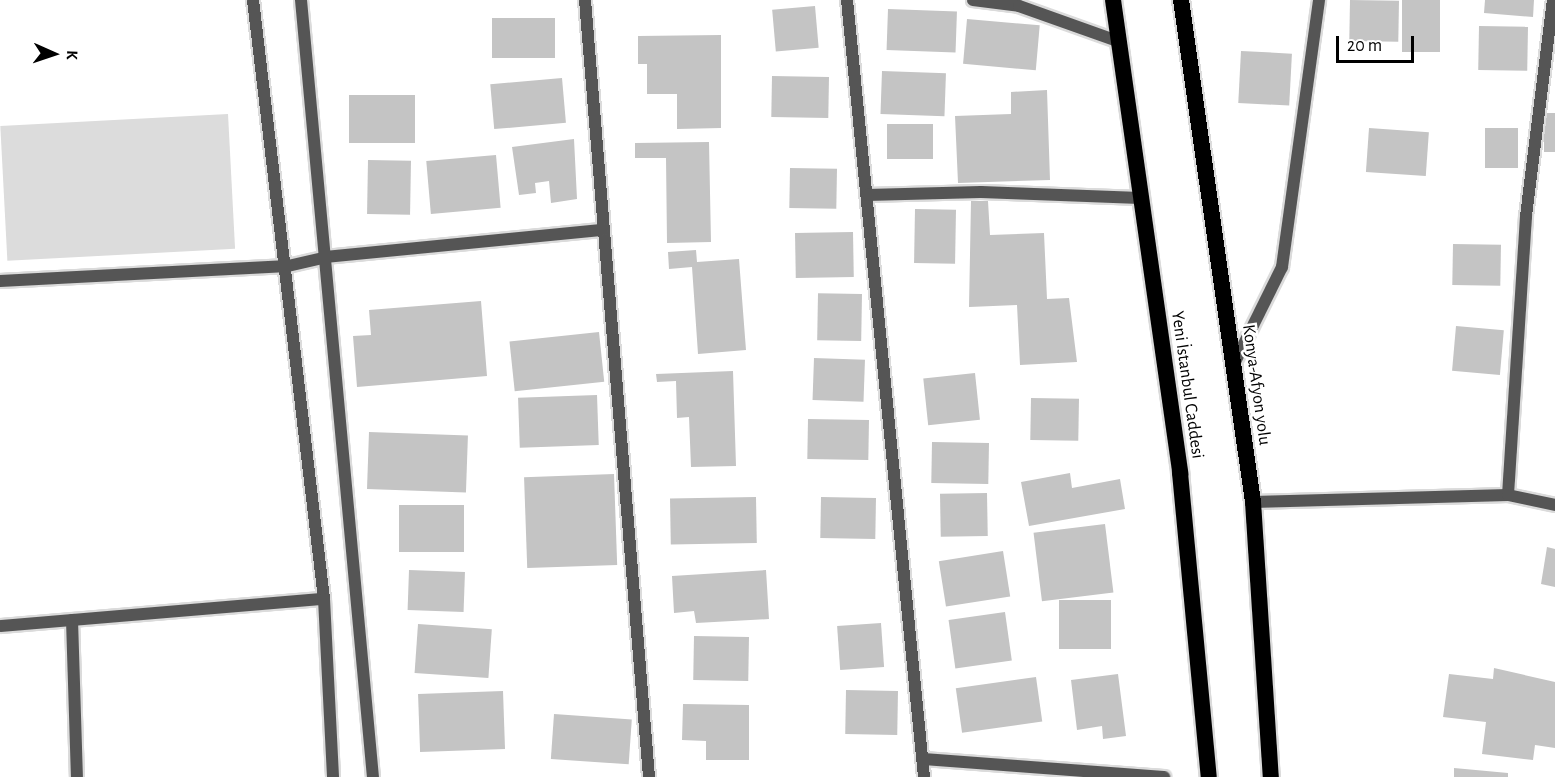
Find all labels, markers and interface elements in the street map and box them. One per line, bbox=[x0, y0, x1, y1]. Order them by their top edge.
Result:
north arrow bbox=[24, 24, 84, 84]
scale bar bbox=[1339, 24, 1417, 62]
text: 20 m bbox=[1347, 37, 1382, 55]
text: K bbox=[64, 50, 80, 60]
street label: Yeni İstanbul Caddesi bbox=[1166, 310, 1208, 460]
street label: Konya-Afyon yolu bbox=[1237, 323, 1275, 447]

